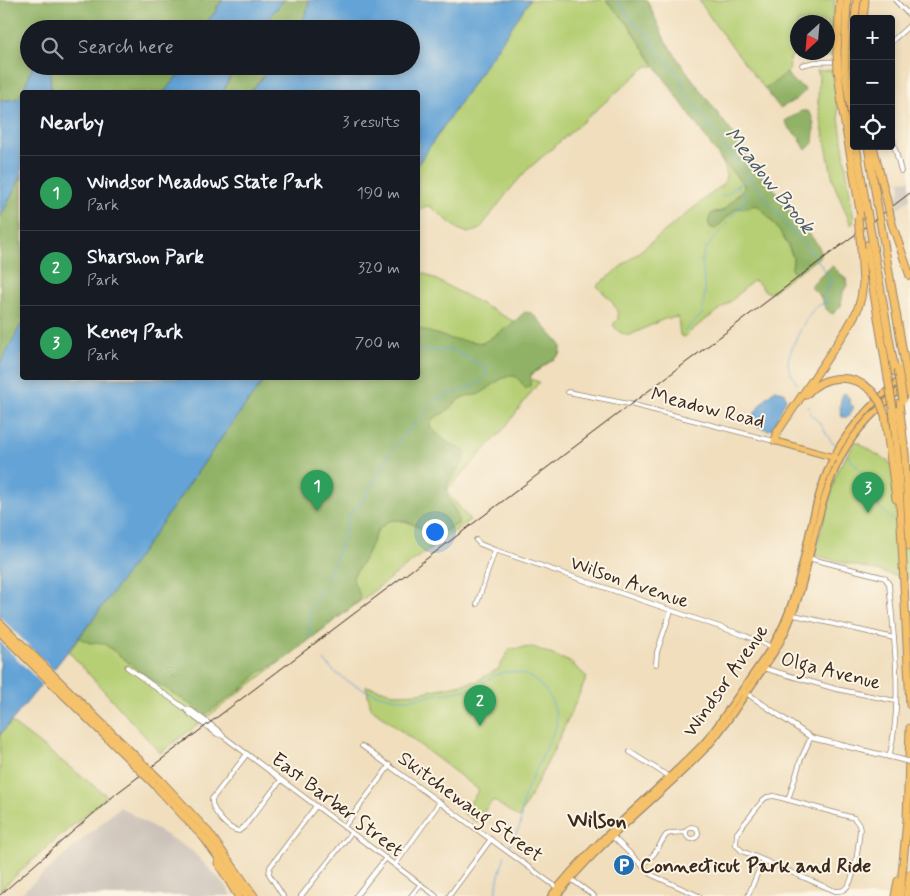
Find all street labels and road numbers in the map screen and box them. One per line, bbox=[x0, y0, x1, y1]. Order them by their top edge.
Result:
street label: Meadow Road bbox=[648, 381, 767, 436]
street label: Wilson Avenue bbox=[566, 549, 693, 615]
street label: Windsor Avenue bbox=[677, 619, 775, 743]
street label: Olga Avenue bbox=[777, 646, 884, 699]
street label: Skitchewaug Street bbox=[391, 745, 548, 871]
street label: East Barber Street bbox=[266, 747, 409, 864]

